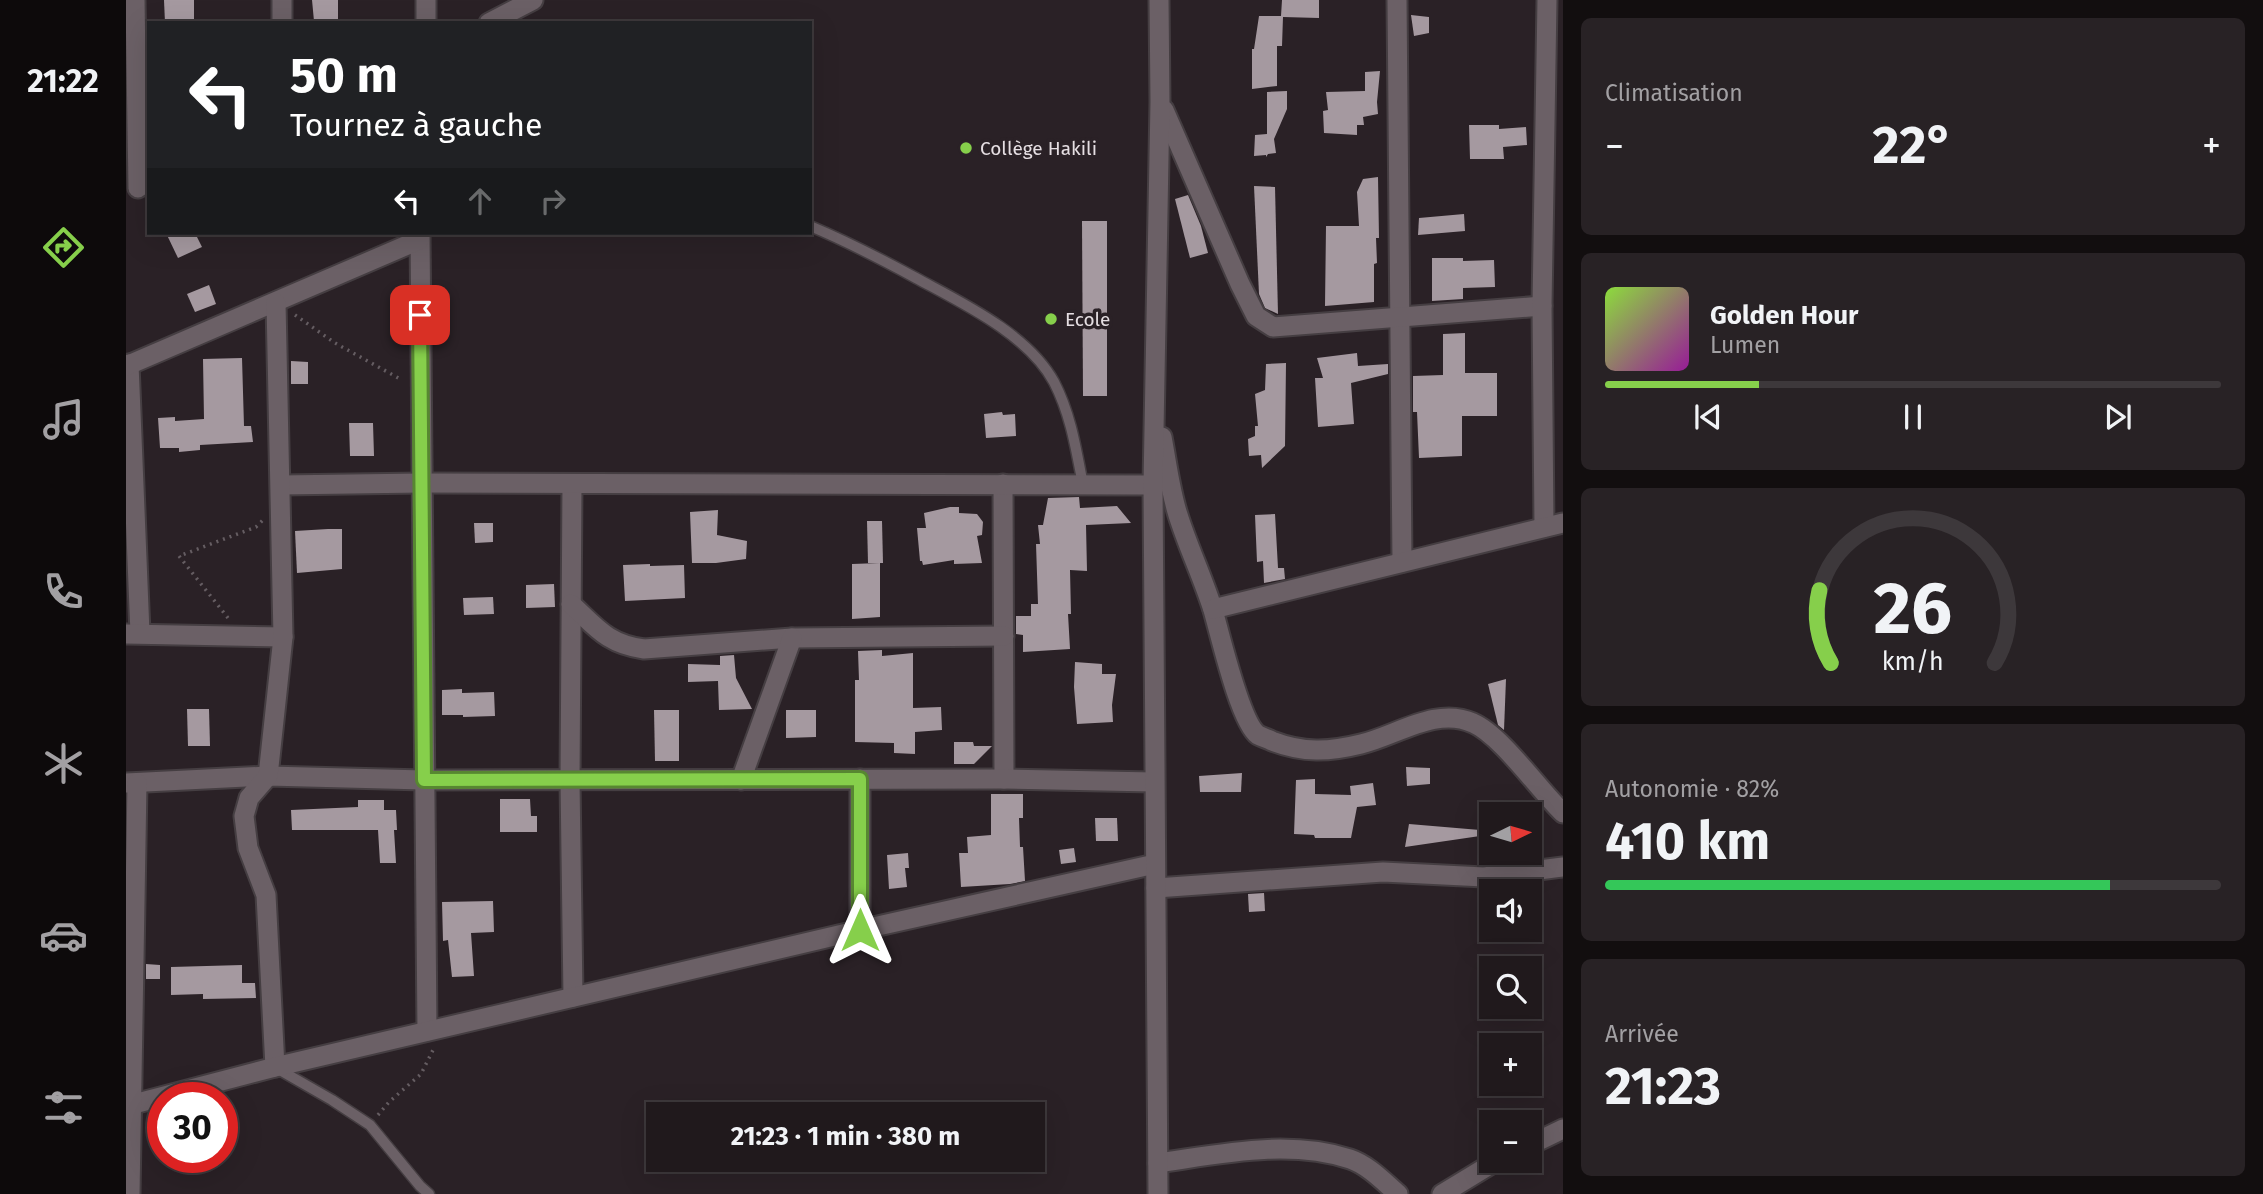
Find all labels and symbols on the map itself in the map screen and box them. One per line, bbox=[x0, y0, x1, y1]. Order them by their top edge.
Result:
place label: Collège Hakili bbox=[980, 137, 1097, 160]
marker: Collège Hakili bbox=[958, 140, 974, 156]
pin bbox=[390, 285, 450, 345]
place label: Ecole bbox=[1065, 308, 1110, 331]
marker: Ecole bbox=[1043, 311, 1059, 327]
north arrow bbox=[1479, 802, 1542, 864]
position arrow bbox=[823, 893, 897, 967]
speed limit sign: 30 bbox=[147, 1082, 238, 1173]

